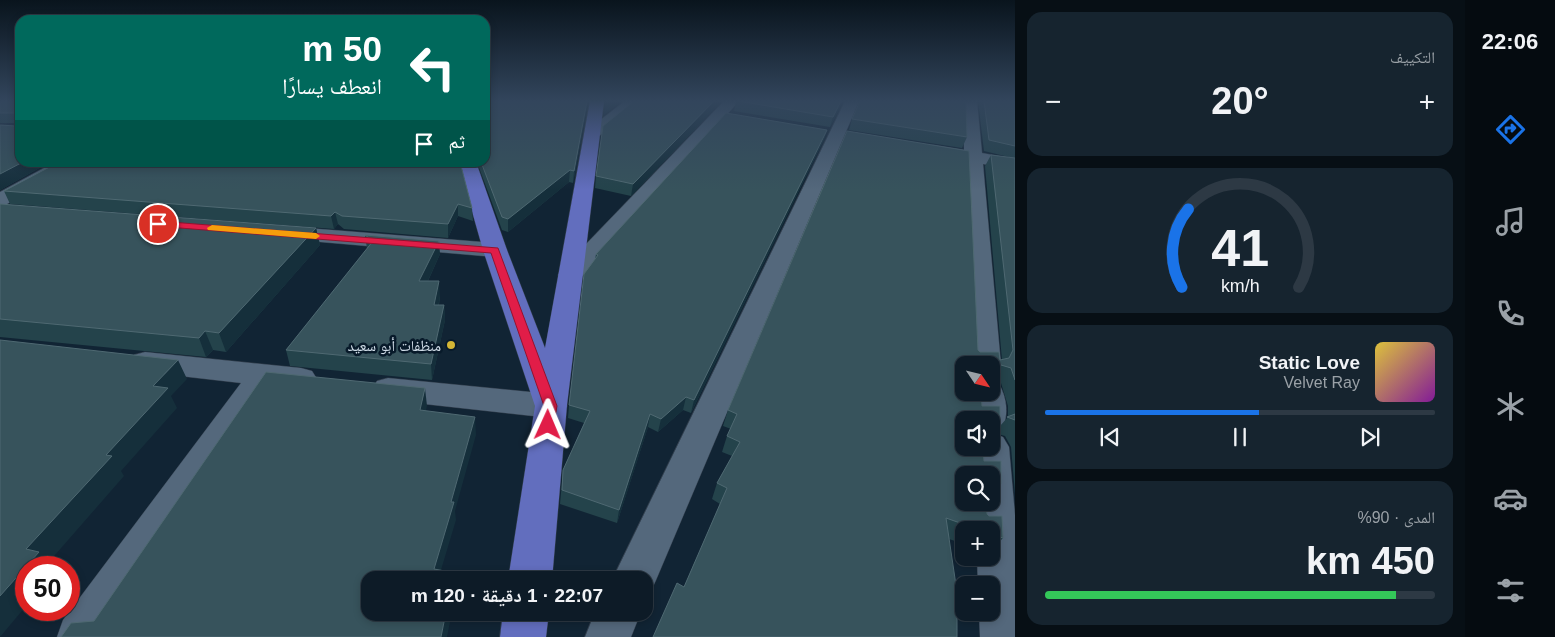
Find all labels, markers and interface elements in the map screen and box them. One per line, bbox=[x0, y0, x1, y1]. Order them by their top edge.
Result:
text: 50 m bbox=[302, 29, 382, 68]
text: 22:06 bbox=[1482, 29, 1538, 54]
icon: left bbox=[400, 35, 465, 100]
text: التكييف bbox=[1390, 49, 1435, 66]
text: انعطف يسارًا bbox=[282, 74, 382, 99]
text: 20° bbox=[1211, 80, 1269, 122]
text: − bbox=[1045, 86, 1061, 117]
text: + bbox=[1419, 86, 1435, 117]
icon: directions bbox=[1493, 112, 1528, 147]
icon: arrive bbox=[410, 130, 438, 158]
text: ثم bbox=[448, 131, 465, 152]
pin bbox=[137, 203, 179, 245]
icon: music bbox=[1493, 204, 1528, 239]
icon: arrive bbox=[144, 210, 172, 238]
text: 41 bbox=[1211, 219, 1269, 277]
text: km/h bbox=[1221, 276, 1259, 296]
icon: phone bbox=[1493, 296, 1528, 331]
place label: منظفات أبو سعيد bbox=[348, 337, 441, 355]
marker: منظفات أبو سعيد bbox=[445, 339, 457, 351]
text: Static Love bbox=[1259, 352, 1360, 373]
north arrow bbox=[955, 356, 1000, 401]
map controls bbox=[955, 356, 1000, 621]
text: Velvet Ray bbox=[1284, 374, 1360, 391]
icon: climate bbox=[1493, 389, 1528, 424]
position arrow bbox=[521, 398, 573, 450]
button: sound bbox=[955, 411, 1000, 456]
icon: previous bbox=[1096, 423, 1124, 451]
icon: pause bbox=[1226, 423, 1254, 451]
icon: next bbox=[1356, 423, 1384, 451]
button: search bbox=[955, 466, 1000, 511]
icon: car bbox=[1493, 481, 1528, 516]
text: المدى · 90% bbox=[1357, 509, 1435, 526]
button: + bbox=[955, 521, 1000, 566]
text: 450 km bbox=[1306, 540, 1435, 582]
speed limit sign: 50 bbox=[15, 556, 80, 621]
icon: filters bbox=[1493, 573, 1528, 608]
button: − bbox=[955, 576, 1000, 621]
text: 22:07 · 1 دقيقة · 120 m bbox=[411, 585, 603, 606]

